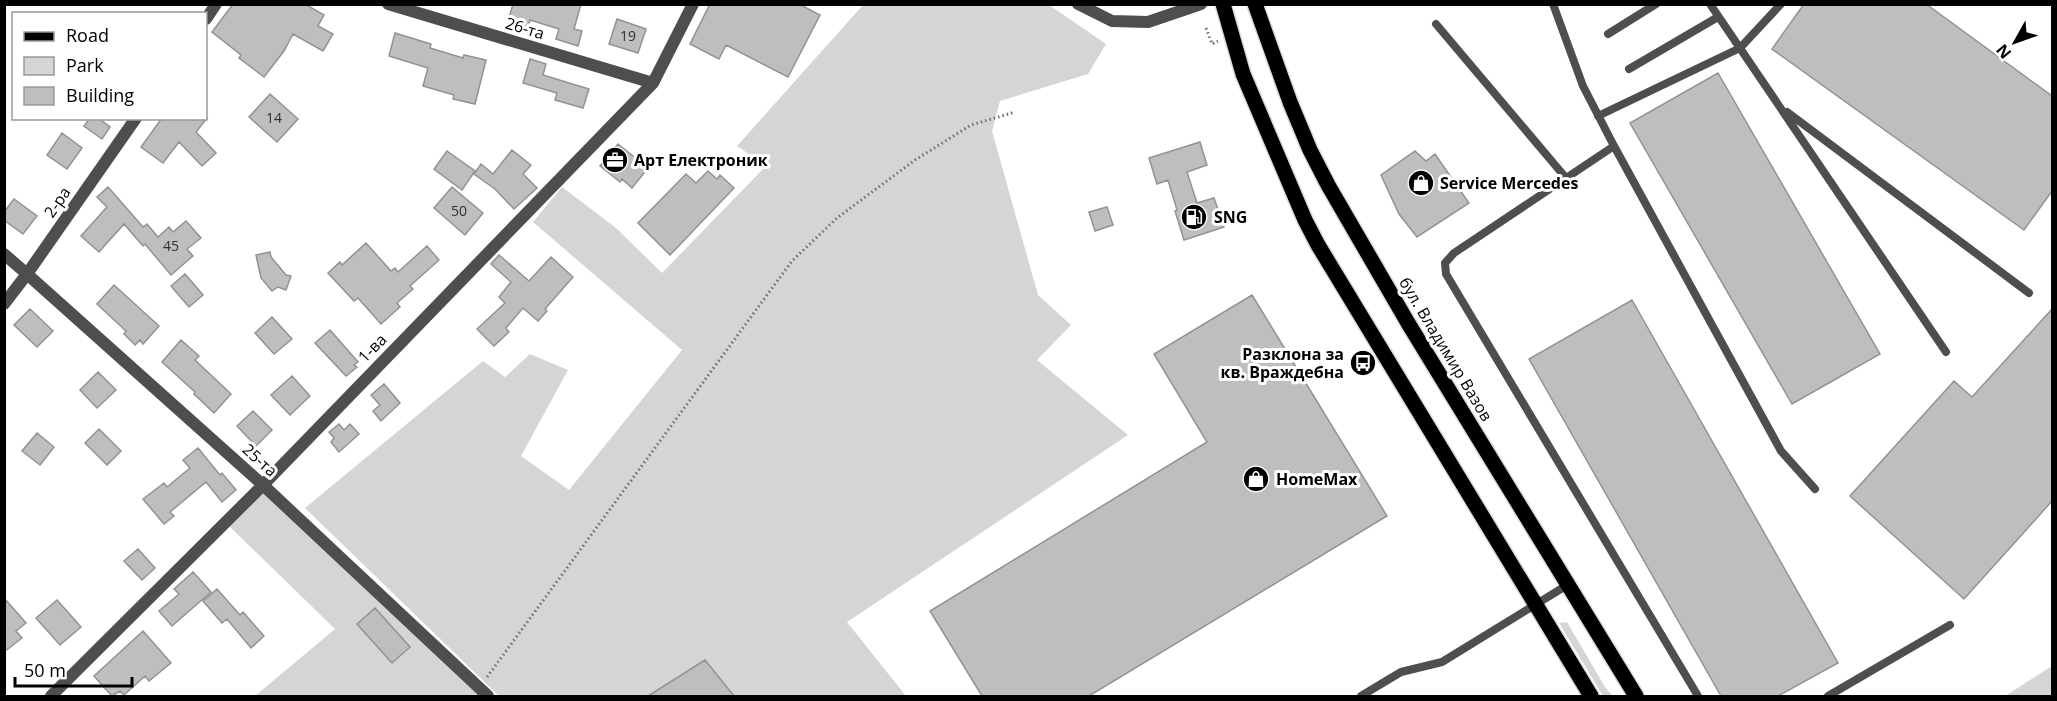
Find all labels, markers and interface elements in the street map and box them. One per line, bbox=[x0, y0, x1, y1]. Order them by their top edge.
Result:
legend bbox=[12, 12, 207, 120]
street label: 26-та bbox=[503, 12, 547, 44]
north arrow bbox=[1985, 12, 2045, 72]
text: Road bbox=[66, 23, 109, 47]
house number: 19 bbox=[620, 26, 636, 45]
text: N bbox=[1991, 40, 2016, 64]
text: Park bbox=[66, 53, 104, 77]
text: Building bbox=[66, 83, 134, 107]
house number: 14 bbox=[266, 108, 282, 127]
office icon: Арт Електроник bbox=[600, 145, 630, 175]
place label: Арт Електроник bbox=[634, 149, 768, 171]
shop icon: Service Mercedes bbox=[1406, 168, 1436, 198]
place label: Service Mercedes bbox=[1440, 172, 1578, 194]
street label: 2-ра bbox=[39, 182, 75, 222]
house number: 50 bbox=[451, 201, 467, 220]
fuel station icon: SNG bbox=[1179, 202, 1209, 232]
place label: SNG bbox=[1214, 206, 1247, 228]
house number: 45 bbox=[163, 236, 179, 255]
street label: бул. Владимир Вазов bbox=[1394, 273, 1498, 425]
street label: 1-ва bbox=[353, 329, 391, 367]
place label: Разклона за кв. Враждебна bbox=[1221, 343, 1344, 383]
bus stop icon: Разклона за кв. Враждебна bbox=[1348, 348, 1378, 378]
street label: 25-та bbox=[238, 438, 282, 482]
shop icon: HomeMax bbox=[1241, 464, 1271, 494]
place label: HomeMax bbox=[1276, 468, 1358, 490]
scale bar bbox=[15, 650, 132, 688]
text: 50 m bbox=[24, 658, 66, 682]

